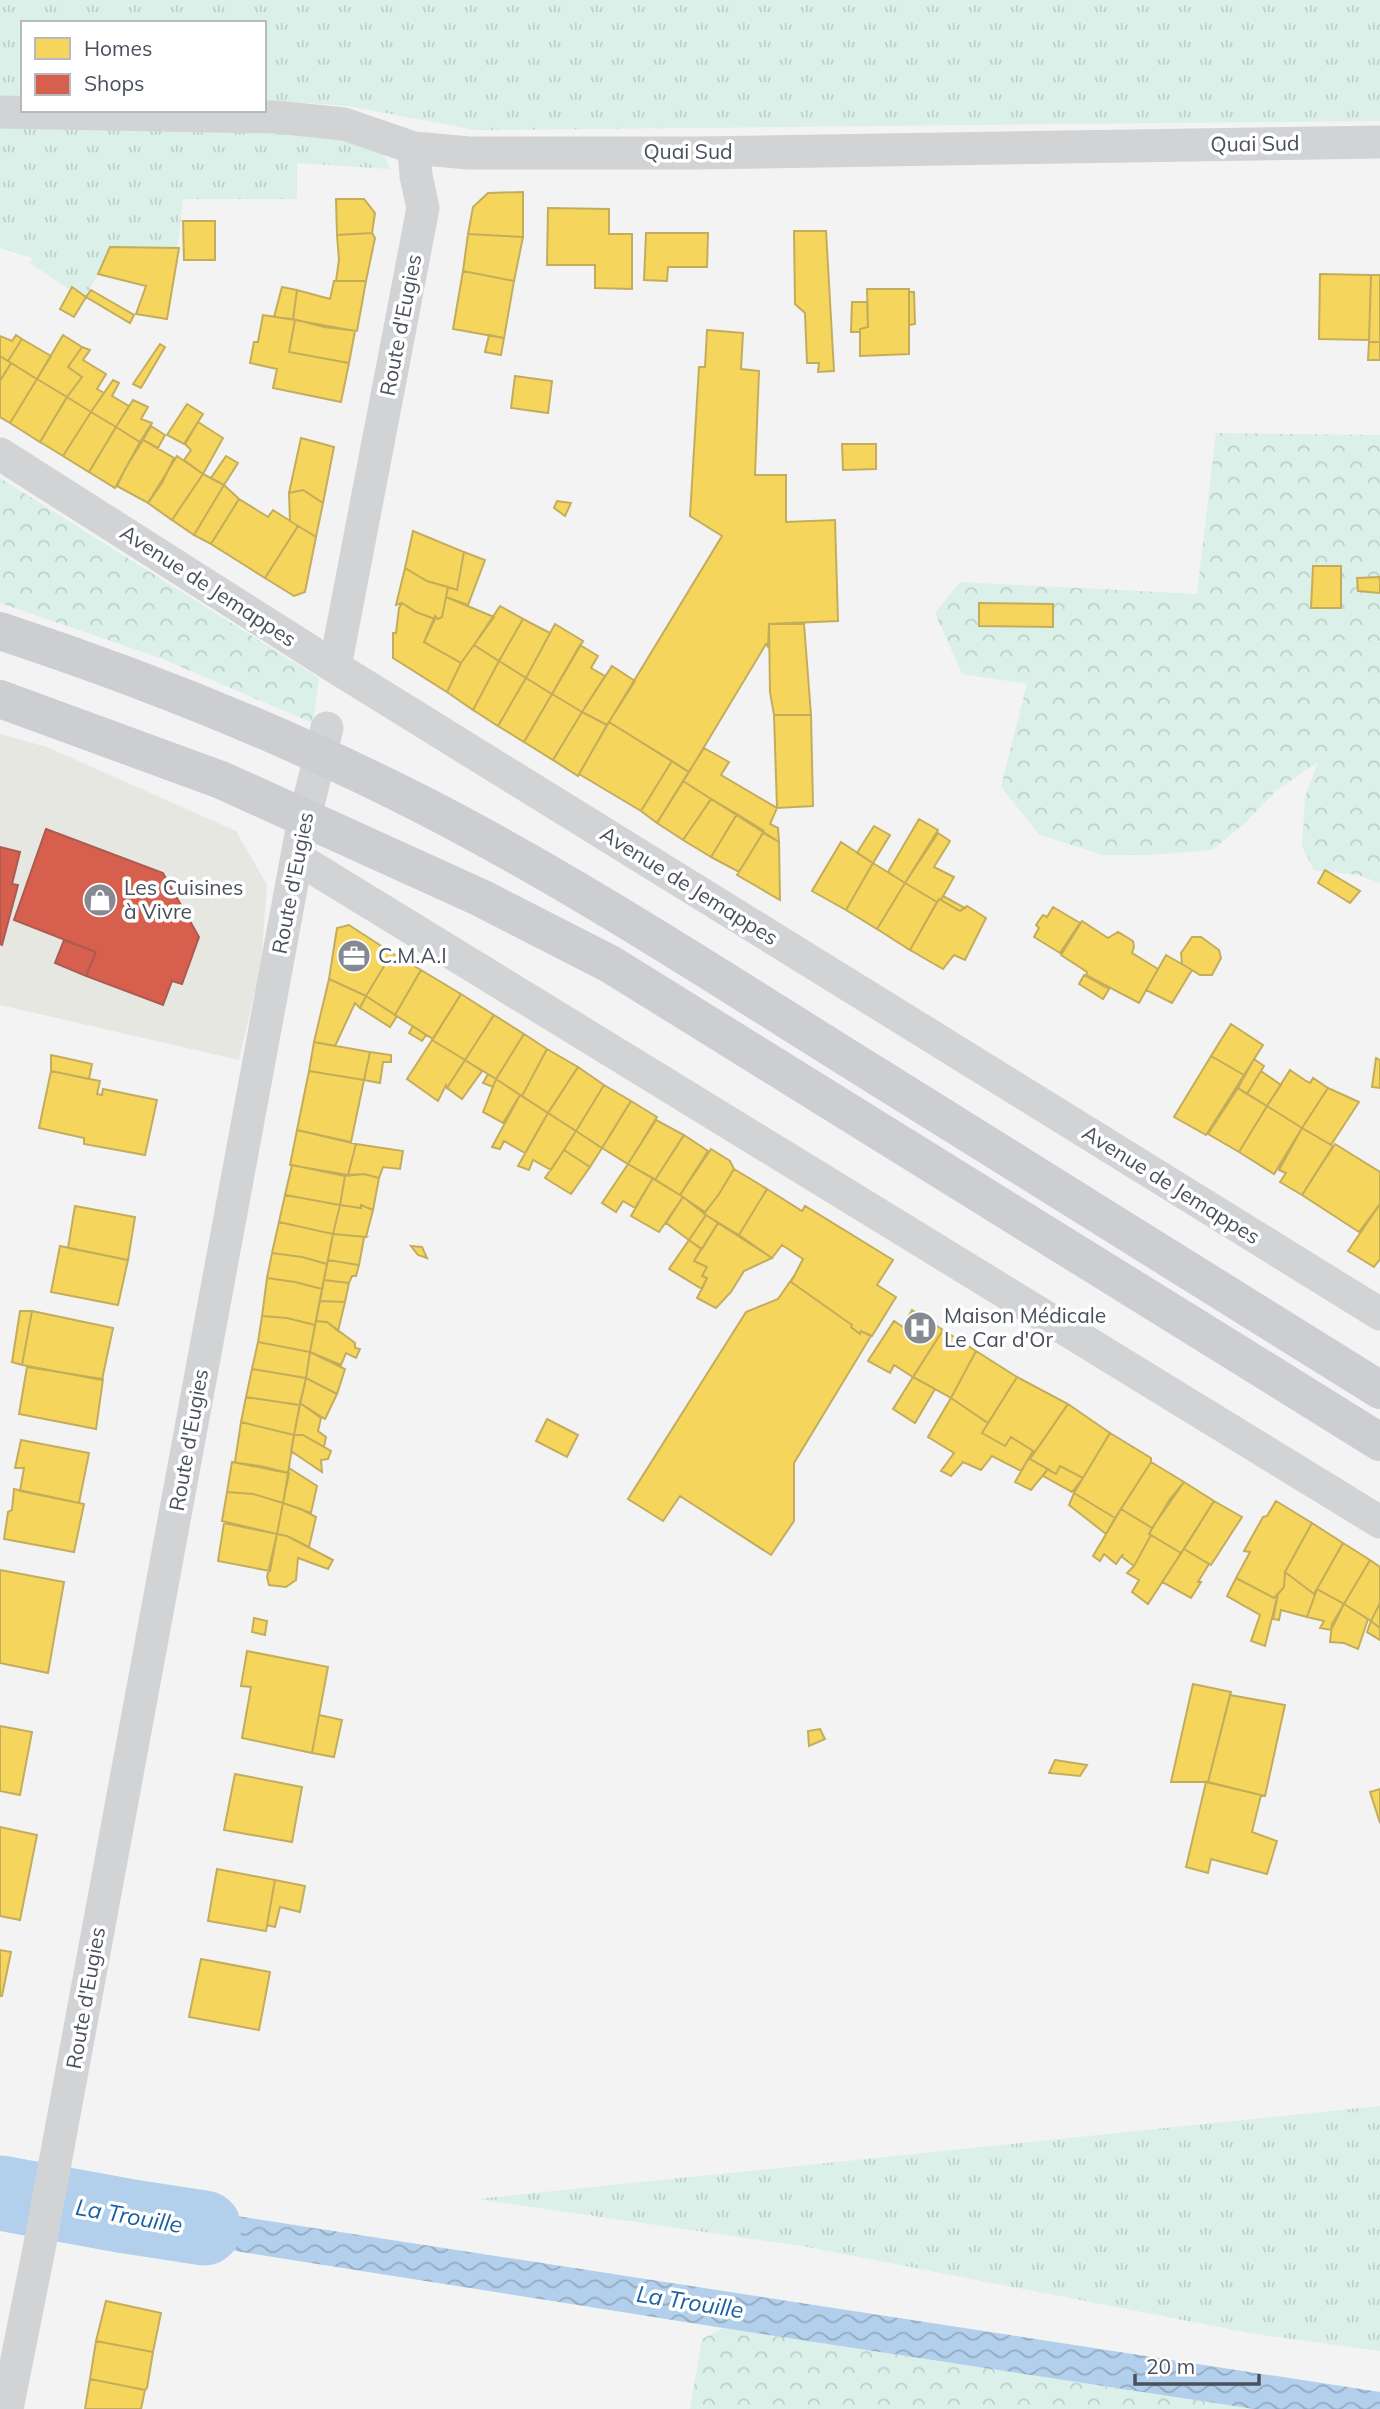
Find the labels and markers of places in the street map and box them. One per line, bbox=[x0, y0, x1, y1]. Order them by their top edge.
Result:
place label: Les Cuisines à Vivre bbox=[124, 874, 243, 924]
shop icon: Les Cuisines à Vivre bbox=[81, 881, 119, 919]
office icon: C.M.A.I bbox=[335, 937, 373, 975]
place label: C.M.A.I bbox=[378, 942, 447, 968]
place label: Maison Médicale Le Car d'Or bbox=[944, 1302, 1106, 1352]
hospital icon: Maison Médicale Le Car d'Or bbox=[901, 1309, 939, 1347]

